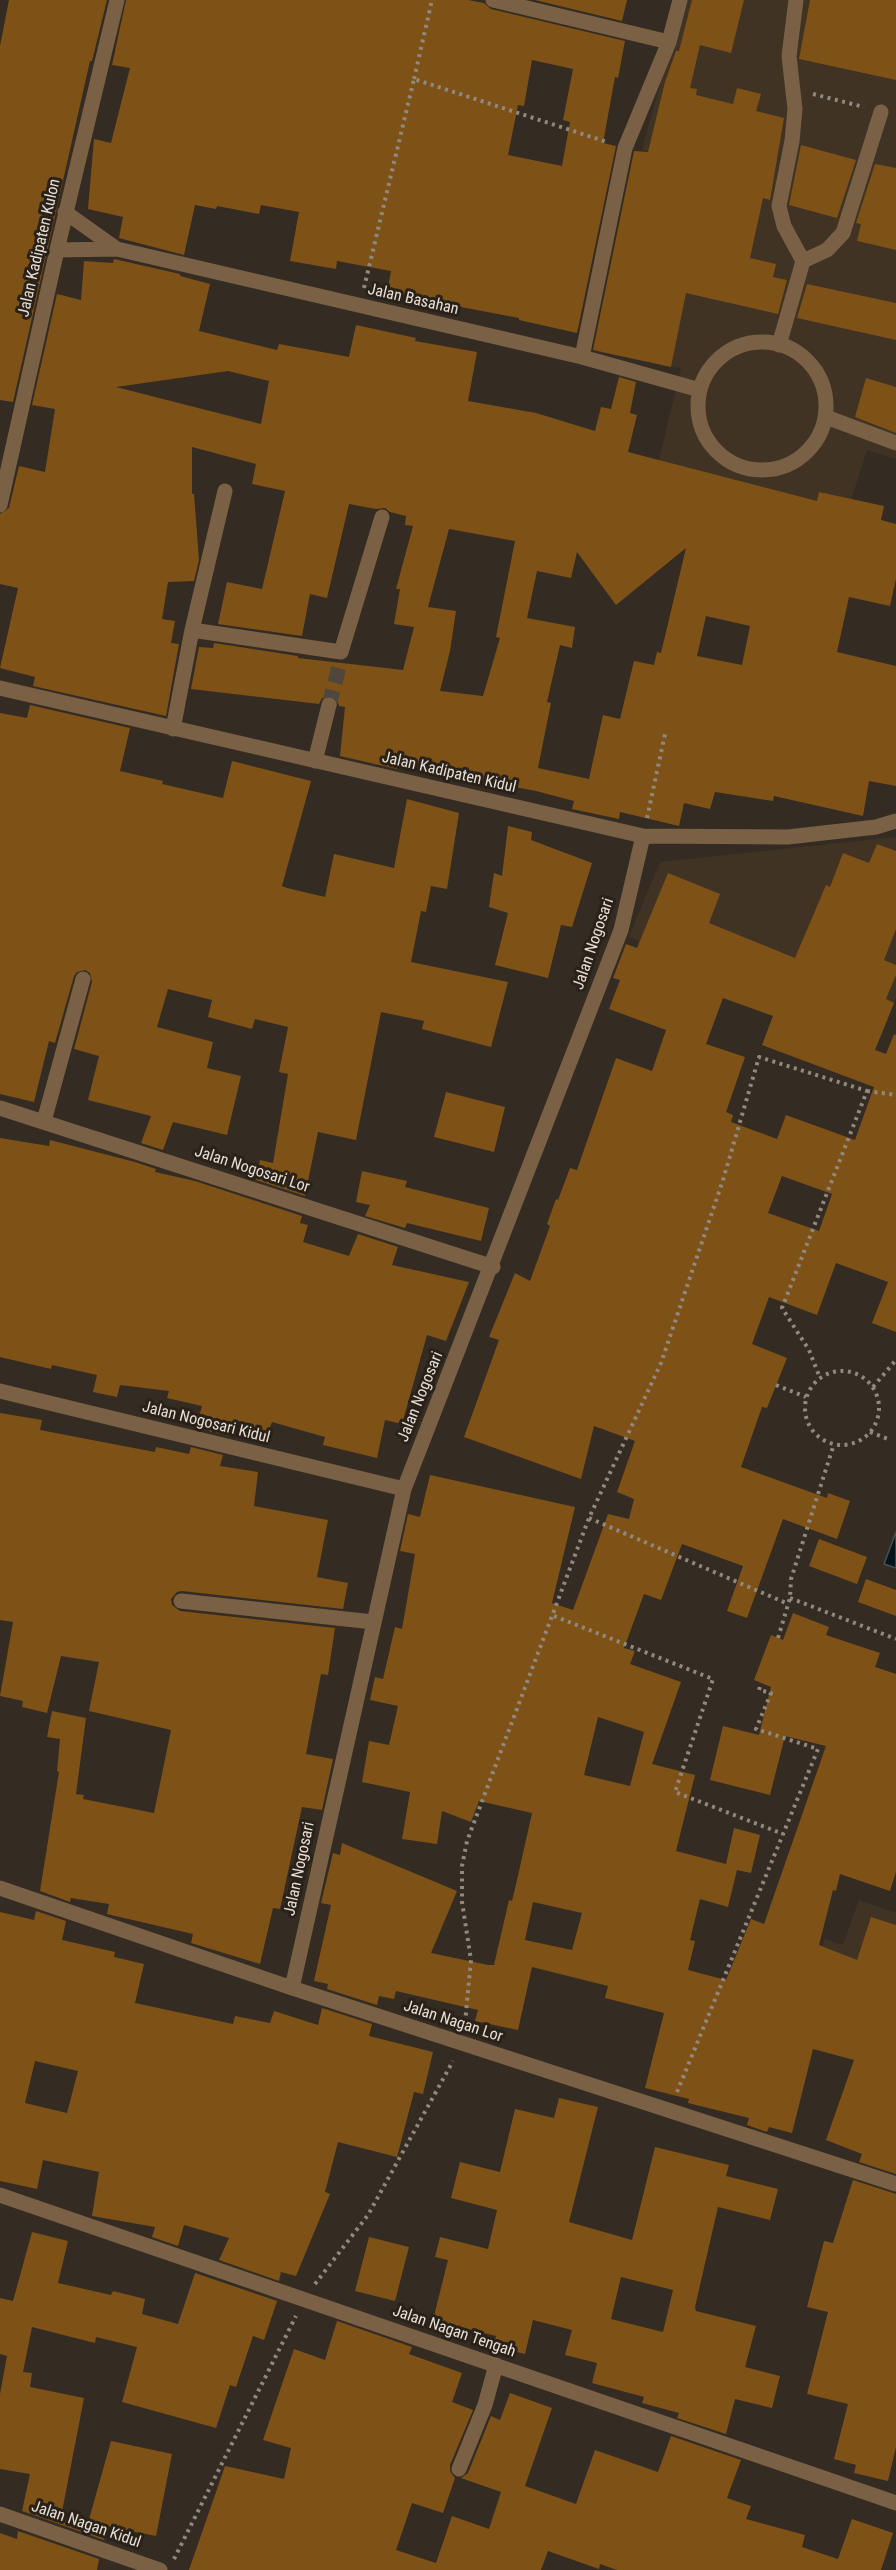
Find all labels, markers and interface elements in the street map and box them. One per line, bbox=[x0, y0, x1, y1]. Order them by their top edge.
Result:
street label: Jalan Kadipaten Kulon bbox=[15, 177, 65, 319]
street label: Jalan Basahan bbox=[366, 280, 460, 320]
street label: Jalan Kadipaten Kidul bbox=[380, 748, 518, 798]
street label: Jalan Nogosari bbox=[569, 896, 619, 992]
street label: Jalan Nogosari Lor bbox=[192, 1142, 312, 1198]
street label: Jalan Nogosari bbox=[394, 1349, 448, 1445]
street label: Jalan Nogosari Kidul bbox=[140, 1398, 272, 1448]
street label: Jalan Nogosari bbox=[281, 1820, 319, 1918]
street label: Jalan Nagan Lor bbox=[401, 1997, 505, 2047]
street label: Jalan Nagan Tengah bbox=[390, 2302, 518, 2362]
street label: Jalan Nagan Kidul bbox=[29, 2497, 143, 2553]

